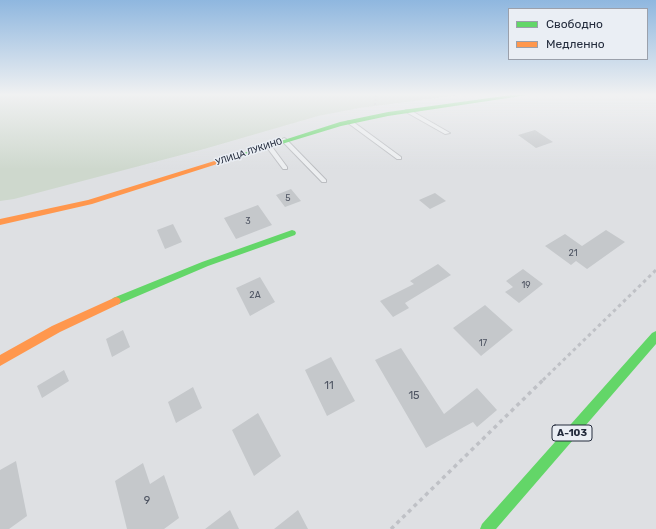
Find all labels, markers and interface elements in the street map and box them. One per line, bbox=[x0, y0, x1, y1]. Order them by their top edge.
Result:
legend bbox=[508, 8, 648, 60]
text: Свободно bbox=[546, 17, 603, 31]
text: Медленно bbox=[546, 37, 605, 51]
street label: УЛИЦА ЛУКИНО bbox=[214, 136, 284, 168]
house number: 5 bbox=[285, 193, 291, 203]
house number: 3 bbox=[245, 216, 251, 226]
house number: 21 bbox=[568, 248, 578, 258]
house number: 19 bbox=[521, 280, 531, 290]
house number: 2А bbox=[249, 290, 261, 300]
house number: 17 bbox=[479, 338, 487, 348]
house number: 11 bbox=[324, 379, 334, 393]
house number: 15 bbox=[408, 389, 420, 403]
road number: А-103 bbox=[552, 425, 592, 441]
house number: 9 bbox=[144, 494, 150, 508]

